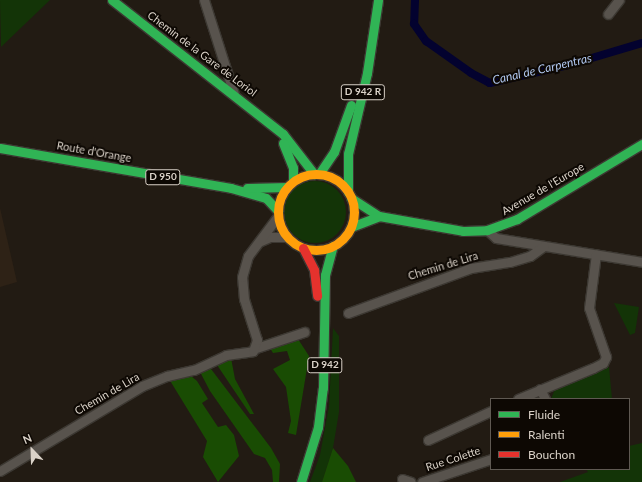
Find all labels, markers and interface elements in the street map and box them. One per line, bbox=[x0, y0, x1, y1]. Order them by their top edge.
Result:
street label: Chemin de la Gare de Loriol bbox=[145, 9, 259, 99]
water label: Canal de Carpentras bbox=[491, 51, 593, 87]
road number: D 942 R bbox=[340, 84, 386, 100]
street label: Route d'Orange bbox=[56, 139, 132, 165]
street label: Avenue de l'Europe bbox=[499, 160, 587, 218]
road number: D 950 bbox=[145, 169, 181, 185]
street label: Chemin de Lira bbox=[406, 249, 480, 283]
road number: D 942 bbox=[307, 357, 343, 373]
street label: Chemin de Lira bbox=[72, 370, 142, 418]
legend bbox=[490, 398, 630, 470]
text: Fluide bbox=[528, 407, 560, 422]
text: Ralenti bbox=[528, 427, 565, 442]
north arrow bbox=[12, 430, 52, 470]
text: N bbox=[21, 431, 34, 446]
street label: Rue Colette bbox=[424, 444, 482, 474]
text: Bouchon bbox=[528, 447, 575, 462]

